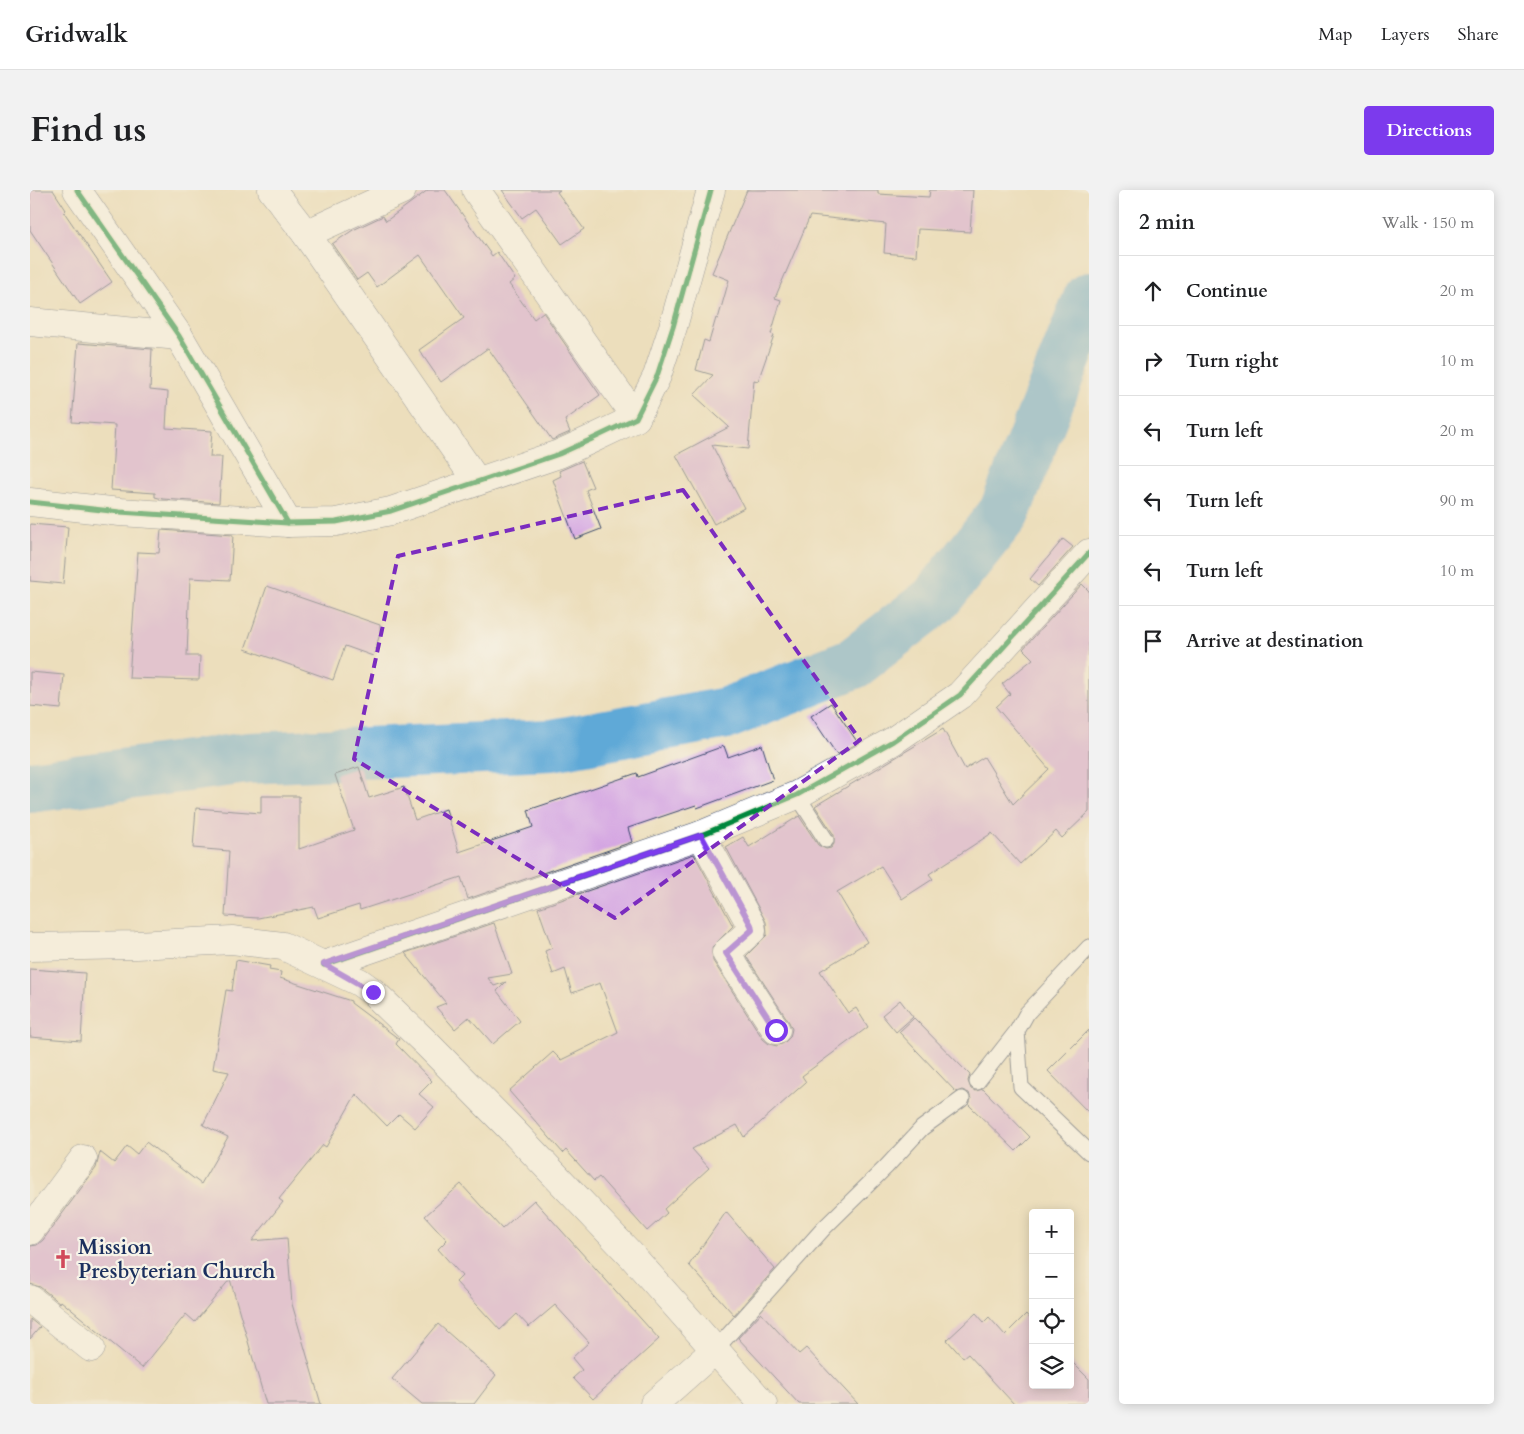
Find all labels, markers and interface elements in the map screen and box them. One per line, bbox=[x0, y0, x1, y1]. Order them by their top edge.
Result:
text: Gridwalk bbox=[25, 18, 128, 51]
text: Map bbox=[1318, 22, 1353, 47]
text: Layers bbox=[1381, 22, 1430, 47]
text: Share bbox=[1458, 22, 1499, 47]
text: Find us bbox=[30, 106, 146, 154]
button: Directions bbox=[1364, 106, 1494, 155]
text: 2 min bbox=[1139, 208, 1195, 237]
text: Walk · 150 m bbox=[1382, 212, 1474, 234]
icon: ahead bbox=[1139, 277, 1167, 305]
text: Continue bbox=[1186, 278, 1268, 304]
text: 20 m bbox=[1440, 280, 1474, 302]
icon: right bbox=[1139, 347, 1167, 375]
text: Turn right bbox=[1186, 348, 1278, 374]
text: 10 m bbox=[1440, 350, 1474, 372]
icon: left bbox=[1139, 417, 1167, 445]
text: Turn left bbox=[1186, 418, 1263, 444]
text: 20 m bbox=[1440, 420, 1474, 442]
icon: left bbox=[1139, 487, 1167, 515]
text: Turn left bbox=[1186, 488, 1263, 514]
text: 90 m bbox=[1440, 490, 1474, 512]
icon: left bbox=[1139, 557, 1167, 585]
text: Turn left bbox=[1186, 558, 1263, 584]
text: 10 m bbox=[1440, 560, 1474, 582]
icon: arrive bbox=[1139, 627, 1167, 655]
text: Arrive at destination bbox=[1186, 628, 1363, 654]
route end bbox=[362, 981, 385, 1004]
route start bbox=[765, 1019, 788, 1042]
map controls bbox=[1029, 1209, 1074, 1389]
button: + bbox=[1029, 1209, 1074, 1254]
place label: Mission Presbyterian Church bbox=[78, 1233, 275, 1286]
church icon: Mission Presbyterian Church bbox=[52, 1248, 74, 1270]
button: − bbox=[1029, 1254, 1074, 1299]
button: locate bbox=[1029, 1299, 1074, 1344]
button: layers bbox=[1029, 1344, 1074, 1389]

